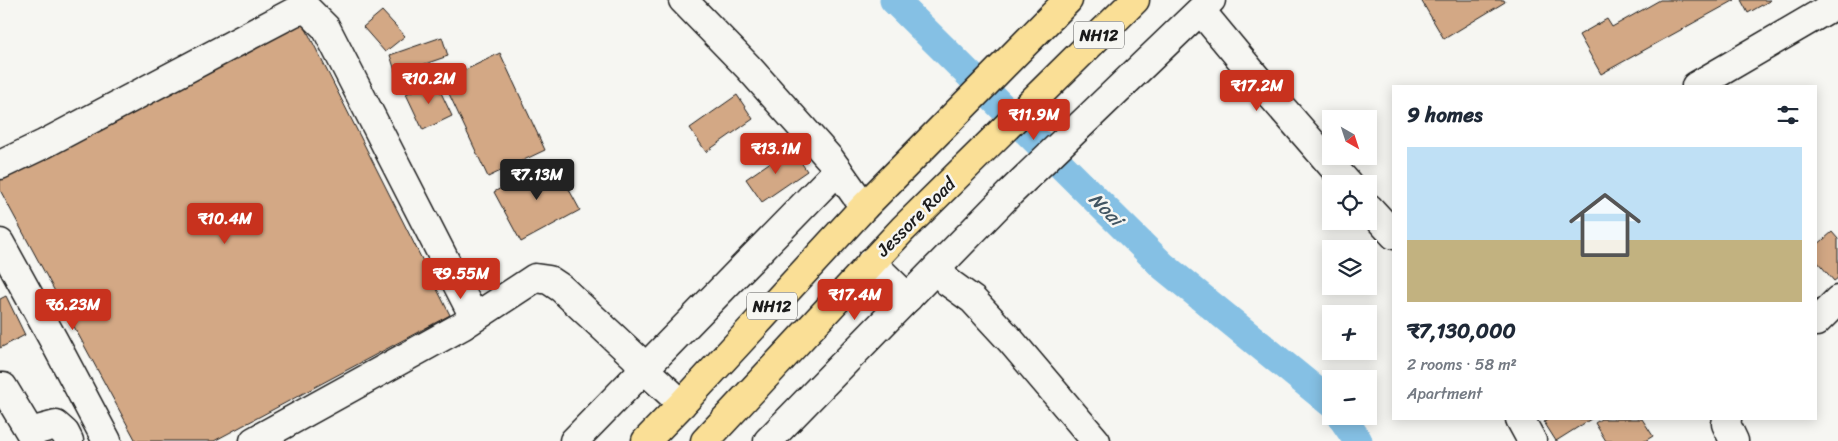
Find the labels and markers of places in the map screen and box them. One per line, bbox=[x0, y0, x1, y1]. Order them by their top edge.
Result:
pin: ₹10.2M bbox=[388, 62, 470, 105]
pin: ₹17.2M bbox=[1216, 70, 1298, 112]
pin: ₹11.9M bbox=[993, 98, 1075, 141]
pin: ₹13.1M bbox=[735, 132, 817, 175]
pin: ₹7.13M bbox=[496, 158, 578, 201]
pin: ₹10.4M bbox=[184, 202, 266, 245]
pin: ₹9.55M bbox=[420, 258, 502, 300]
pin: ₹17.4M bbox=[814, 278, 896, 321]
pin: ₹6.23M bbox=[32, 288, 114, 331]

